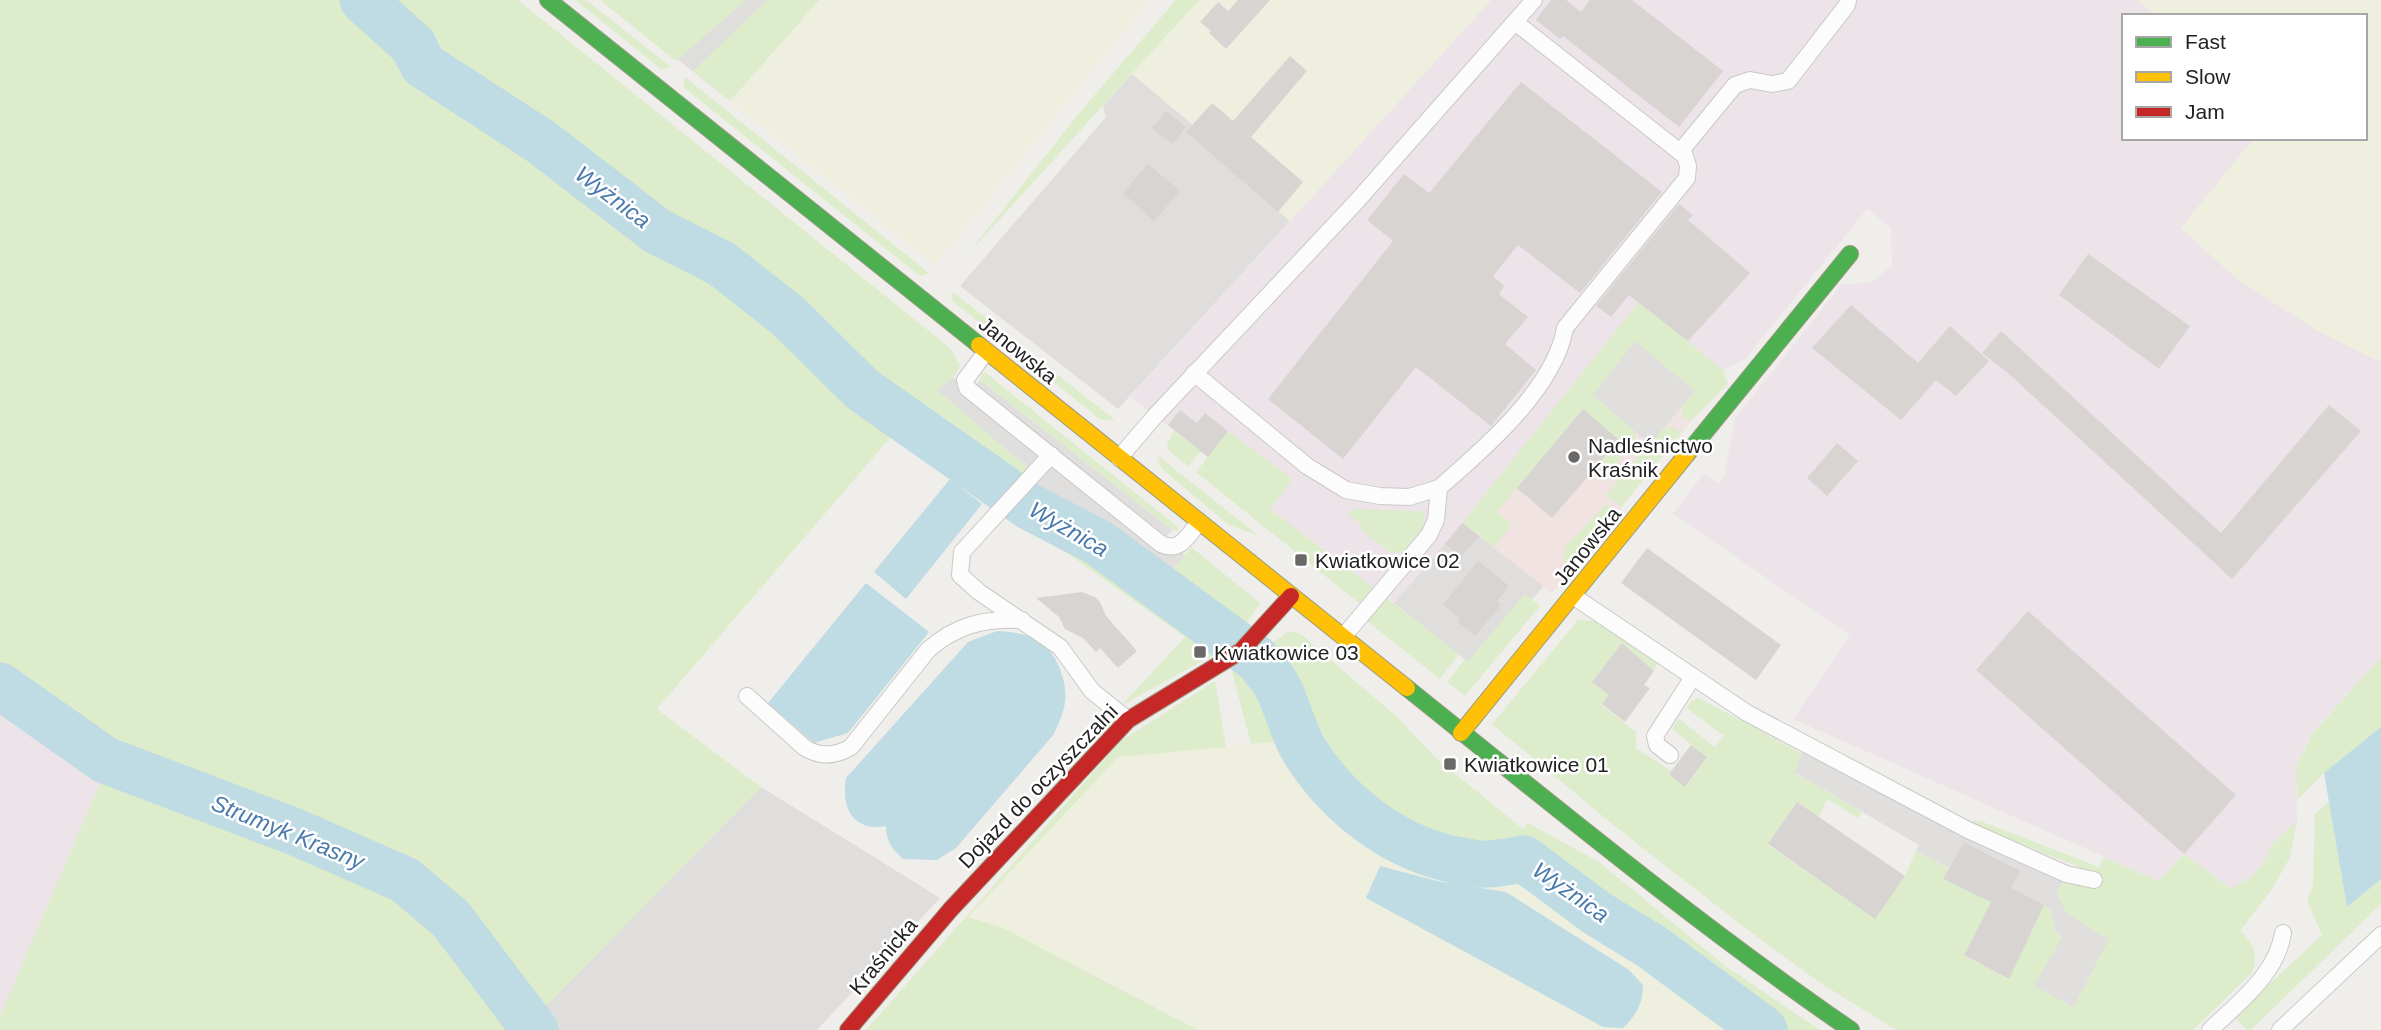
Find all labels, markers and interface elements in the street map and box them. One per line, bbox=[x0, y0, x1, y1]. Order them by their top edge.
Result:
legend bbox=[2122, 14, 2367, 140]
text: Fast bbox=[2185, 30, 2226, 53]
text: Slow bbox=[2185, 65, 2231, 88]
text: Jam bbox=[2185, 100, 2225, 123]
water label: Wyżnica bbox=[570, 160, 656, 234]
street label: Janowska bbox=[974, 312, 1062, 389]
place label: Nadleśnictwo Kraśnik bbox=[1588, 434, 1713, 481]
marker: Nadleśnictwo Kraśnik bbox=[1566, 449, 1582, 465]
water label: Wyżnica bbox=[1025, 496, 1113, 562]
street label: Janowska bbox=[1549, 502, 1626, 590]
place label: Kwiatkowice 02 bbox=[1315, 549, 1460, 572]
marker: Kwiatkowice 02 bbox=[1293, 552, 1309, 568]
place label: Kwiatkowice 03 bbox=[1214, 641, 1359, 664]
marker: Kwiatkowice 03 bbox=[1192, 644, 1208, 660]
street label: Dojazd do oczyszczalni bbox=[954, 700, 1122, 872]
place label: Kwiatkowice 01 bbox=[1464, 753, 1609, 776]
marker: Kwiatkowice 01 bbox=[1442, 756, 1458, 772]
water label: Strumyk Krasny bbox=[208, 790, 370, 875]
water label: Wyżnica bbox=[1528, 856, 1614, 928]
street label: Kraśnicka bbox=[845, 913, 922, 999]

